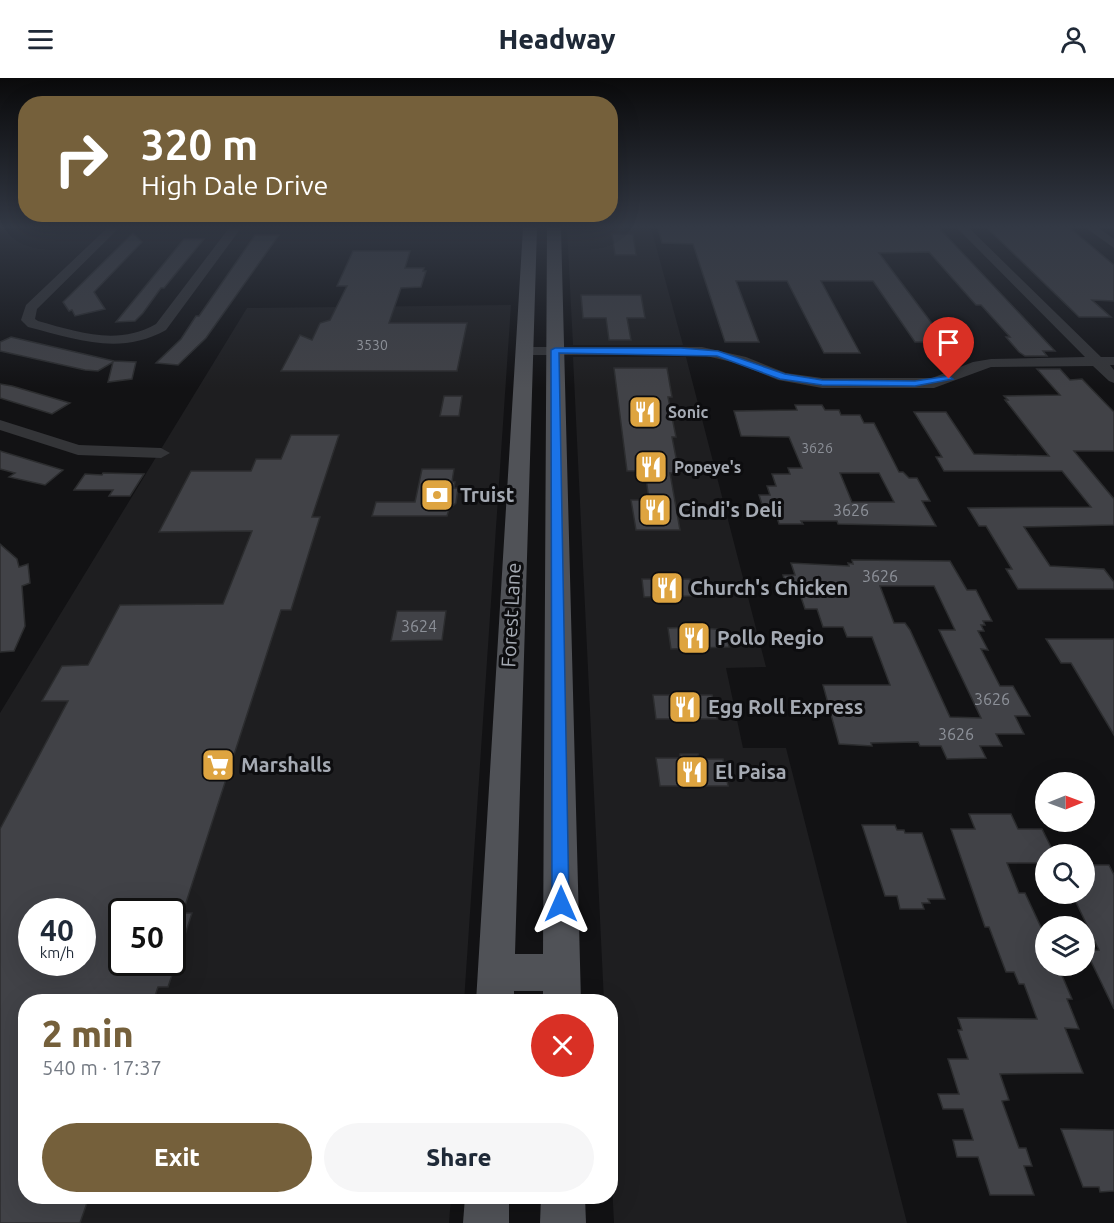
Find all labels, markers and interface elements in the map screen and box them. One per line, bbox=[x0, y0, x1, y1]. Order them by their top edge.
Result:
icon: menu bbox=[24, 23, 57, 56]
icon: person bbox=[1057, 23, 1090, 56]
text: Headway bbox=[498, 24, 616, 54]
icon: right bbox=[42, 120, 120, 198]
text: 320 m bbox=[141, 121, 258, 168]
text: High Dale Drive bbox=[141, 170, 328, 200]
pin bbox=[923, 317, 974, 379]
icon: arrive bbox=[932, 326, 965, 359]
house number: 3530 bbox=[356, 337, 388, 353]
restaurant icon: Sonic bbox=[627, 394, 663, 430]
place label: Sonic bbox=[668, 403, 709, 421]
house number: 3626 bbox=[801, 440, 833, 456]
restaurant icon: Popeye's bbox=[633, 449, 669, 485]
place label: Popeye's bbox=[674, 458, 741, 476]
bank icon: Truist bbox=[419, 477, 455, 513]
place label: Truist bbox=[460, 483, 515, 506]
restaurant icon: Cindi's Deli bbox=[637, 492, 673, 528]
place label: Cindi's Deli bbox=[678, 498, 782, 521]
house number: 3626 bbox=[833, 501, 869, 519]
street label: Forest Lane bbox=[496, 562, 525, 668]
house number: 3626 bbox=[862, 567, 898, 585]
restaurant icon: Church's Chicken bbox=[649, 570, 685, 606]
place label: Church's Chicken bbox=[690, 576, 848, 599]
house number: 3624 bbox=[401, 617, 437, 635]
restaurant icon: Pollo Regio bbox=[676, 620, 712, 656]
place label: Pollo Regio bbox=[717, 626, 824, 649]
restaurant icon: Egg Roll Express bbox=[667, 689, 703, 725]
house number: 3626 bbox=[974, 690, 1010, 708]
place label: Egg Roll Express bbox=[708, 695, 863, 718]
house number: 3626 bbox=[938, 725, 974, 743]
supermarket icon: Marshalls bbox=[200, 747, 236, 783]
place label: Marshalls bbox=[241, 753, 331, 776]
restaurant icon: El Paisa bbox=[674, 754, 710, 790]
place label: El Paisa bbox=[715, 760, 787, 783]
north arrow bbox=[1035, 772, 1095, 832]
map controls bbox=[1035, 772, 1095, 976]
button: search bbox=[1035, 844, 1095, 904]
position arrow bbox=[529, 872, 593, 936]
speed limit sign: 50 bbox=[108, 898, 186, 976]
text: 40 bbox=[40, 913, 74, 947]
button: layers bbox=[1035, 916, 1095, 976]
text: km/h bbox=[40, 944, 74, 961]
text: 2 min bbox=[42, 1013, 134, 1054]
button: close bbox=[531, 1014, 594, 1077]
text: 540 m · 17:37 bbox=[42, 1056, 162, 1079]
button: Exit bbox=[42, 1123, 312, 1192]
button: Share bbox=[324, 1123, 594, 1192]

